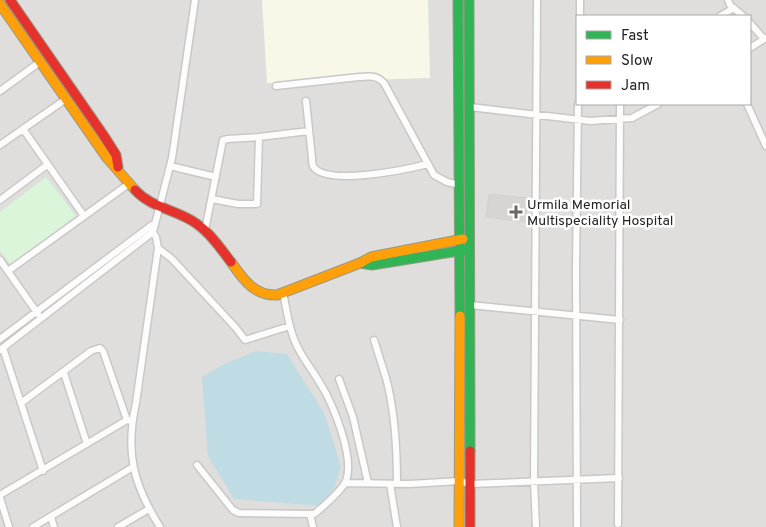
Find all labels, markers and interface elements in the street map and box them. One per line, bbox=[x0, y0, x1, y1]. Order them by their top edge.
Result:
legend bbox=[576, 15, 751, 105]
text: Fast bbox=[621, 27, 649, 46]
text: Slow bbox=[621, 52, 653, 71]
text: Jam bbox=[621, 77, 650, 96]
place label: Urmila Memorial Multispeciality Hospital bbox=[527, 197, 673, 230]
marker: Urmila Memorial Multispeciality Hospital bbox=[509, 205, 523, 219]

